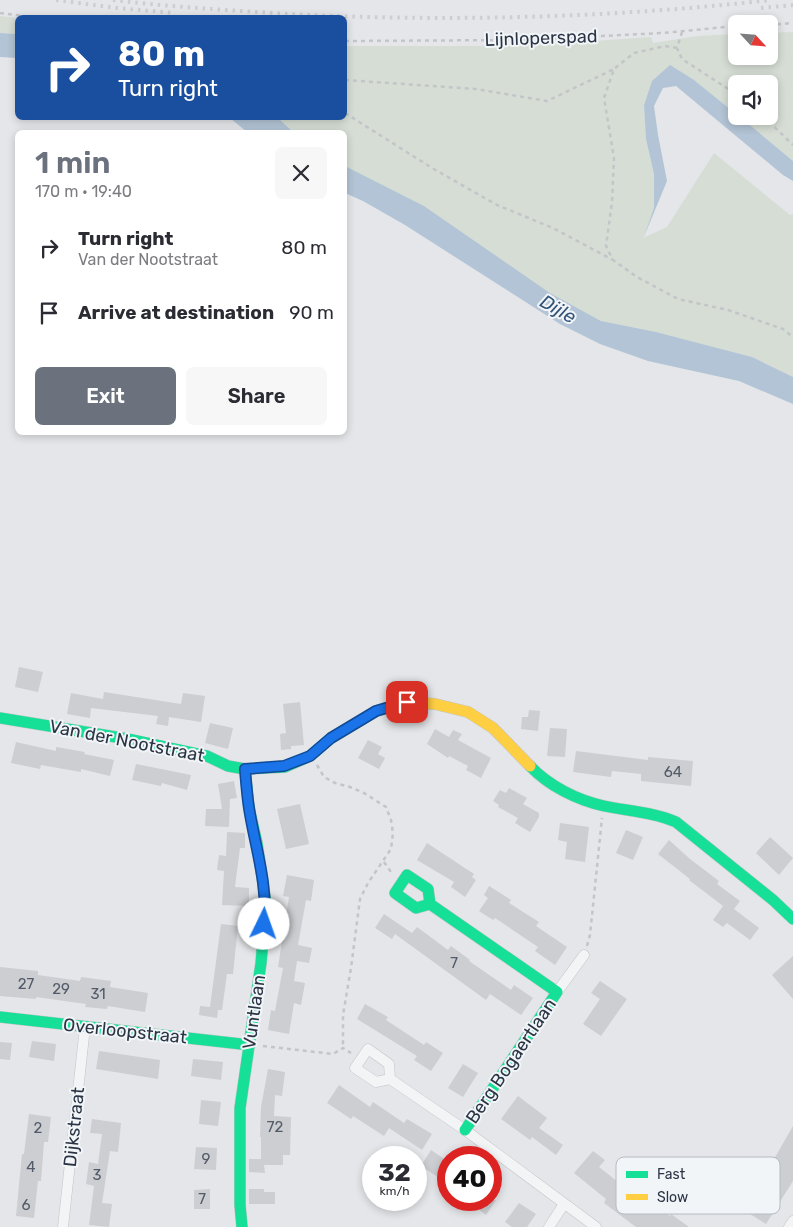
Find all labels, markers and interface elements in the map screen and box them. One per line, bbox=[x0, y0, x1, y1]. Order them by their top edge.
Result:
north arrow bbox=[728, 15, 778, 65]
map controls bbox=[728, 15, 778, 125]
street label: Lijnloperspad bbox=[484, 25, 598, 51]
text: 80 m bbox=[118, 33, 205, 75]
icon: right bbox=[35, 35, 100, 100]
text: Turn right bbox=[118, 75, 218, 102]
button: sound bbox=[728, 75, 778, 125]
text: 1 min bbox=[35, 145, 110, 181]
button: close bbox=[275, 147, 327, 199]
text: 170 m · 19:40 bbox=[35, 182, 132, 201]
text: Turn right bbox=[78, 227, 173, 250]
icon: right bbox=[35, 234, 63, 262]
text: 80 m bbox=[281, 236, 327, 259]
text: Van der Nootstraat bbox=[78, 250, 218, 269]
water label: Dijle bbox=[536, 290, 580, 329]
icon: arrive bbox=[35, 299, 63, 327]
text: Arrive at destination bbox=[78, 301, 274, 324]
text: 90 m bbox=[289, 301, 334, 324]
button: Exit bbox=[35, 367, 176, 425]
button: Share bbox=[186, 367, 327, 425]
pin bbox=[386, 681, 428, 723]
icon: arrive bbox=[393, 688, 421, 716]
street label: Van der Nootstraat bbox=[48, 715, 206, 767]
house number: 64 bbox=[664, 763, 682, 781]
position arrow bbox=[237, 897, 289, 949]
house number: 7 bbox=[450, 954, 458, 972]
street label: Vuntlaan bbox=[238, 973, 270, 1051]
house number: 27 bbox=[18, 975, 35, 993]
house number: 29 bbox=[52, 980, 70, 998]
house number: 31 bbox=[90, 985, 106, 1003]
street label: Berg Bogaertlaan bbox=[461, 994, 561, 1128]
street label: Overloopstraat bbox=[62, 1014, 188, 1048]
street label: Dijkstraat bbox=[59, 1086, 89, 1168]
house number: 72 bbox=[267, 1118, 283, 1136]
house number: 2 bbox=[34, 1119, 43, 1137]
speed limit sign: 40 bbox=[437, 1146, 502, 1211]
house number: 9 bbox=[202, 1150, 211, 1168]
legend bbox=[616, 1157, 780, 1214]
house number: 4 bbox=[26, 1158, 36, 1176]
text: 32 bbox=[378, 1158, 411, 1187]
house number: 3 bbox=[92, 1166, 102, 1184]
text: Fast bbox=[657, 1166, 686, 1183]
text: km/h bbox=[380, 1184, 409, 1198]
text: Slow bbox=[657, 1189, 688, 1206]
house number: 7 bbox=[198, 1190, 206, 1208]
house number: 6 bbox=[21, 1196, 31, 1214]

